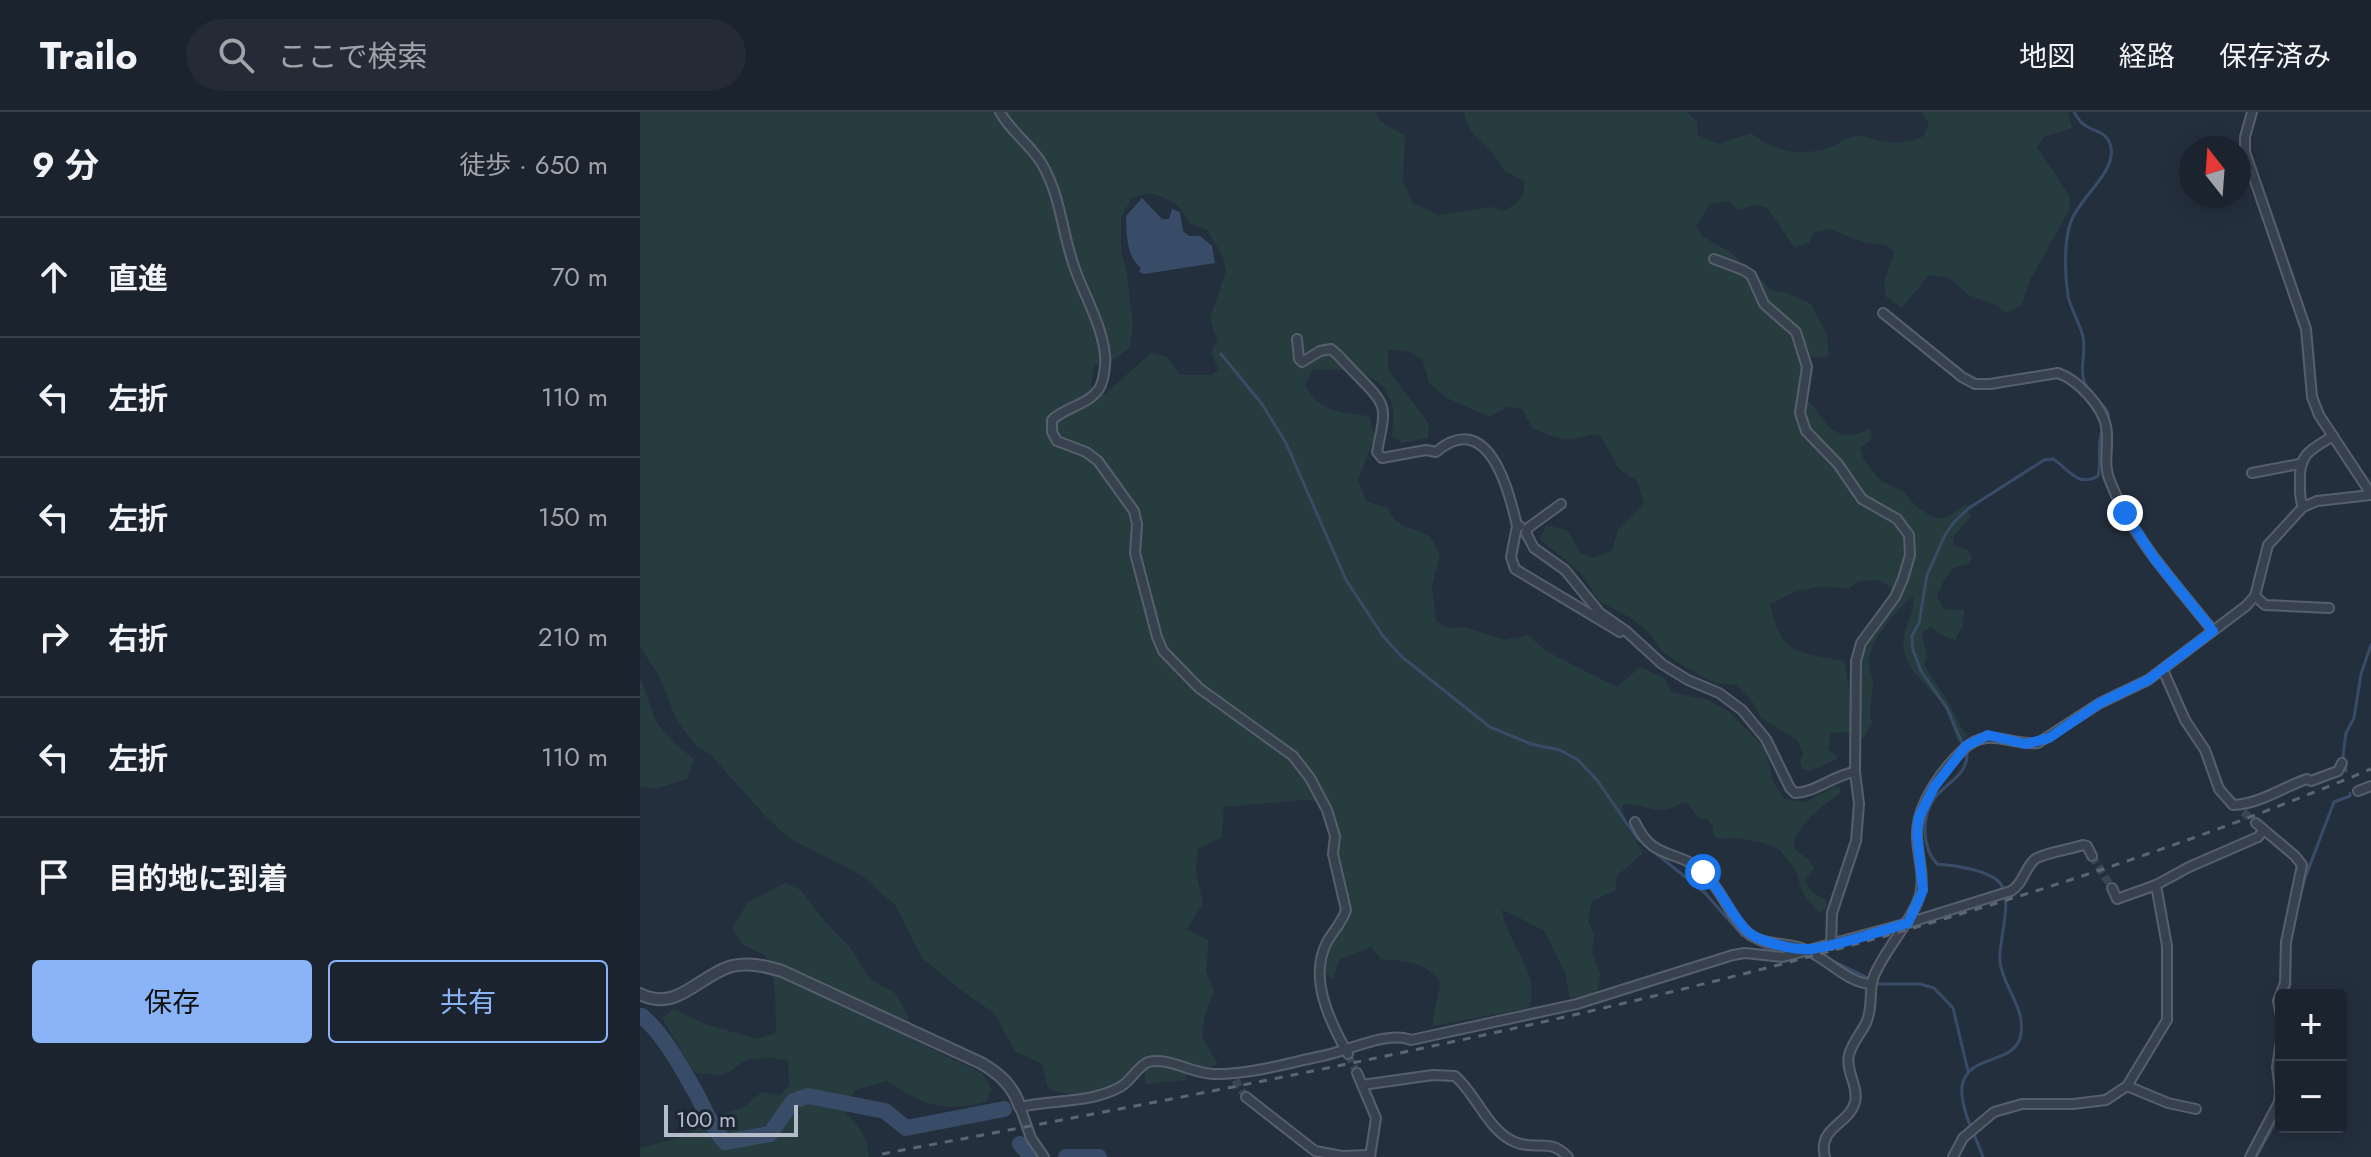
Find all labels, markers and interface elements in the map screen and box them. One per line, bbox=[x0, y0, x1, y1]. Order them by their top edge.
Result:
search box bbox=[186, 19, 746, 91]
text: Trailo bbox=[40, 28, 138, 83]
icon: search bbox=[214, 33, 258, 77]
text: ここで検索 bbox=[278, 35, 428, 78]
text: 地図 bbox=[2019, 36, 2075, 77]
text: 経路 bbox=[2119, 36, 2175, 77]
text: 保存済み bbox=[2219, 36, 2331, 77]
north arrow bbox=[2179, 136, 2251, 208]
text: 9 分 bbox=[32, 141, 99, 190]
text: 徒歩 · 650 m bbox=[459, 146, 608, 184]
icon: ahead bbox=[32, 255, 76, 299]
text: 直進 bbox=[108, 257, 168, 300]
text: 70 m bbox=[551, 258, 608, 296]
icon: left bbox=[32, 375, 76, 419]
text: 左折 bbox=[108, 377, 168, 420]
text: 110 m bbox=[541, 378, 608, 416]
icon: left bbox=[32, 495, 76, 539]
route end bbox=[2107, 495, 2143, 531]
text: 左折 bbox=[108, 497, 168, 540]
text: 150 m bbox=[538, 498, 608, 536]
icon: right bbox=[32, 615, 76, 659]
text: 右折 bbox=[108, 617, 168, 660]
text: 210 m bbox=[538, 618, 608, 656]
icon: left bbox=[32, 735, 76, 779]
text: 左折 bbox=[108, 737, 168, 780]
text: 110 m bbox=[541, 738, 608, 776]
route start bbox=[1685, 854, 1721, 890]
icon: arrive bbox=[32, 855, 76, 899]
text: 目的地に到着 bbox=[108, 857, 288, 900]
button: 保存 bbox=[32, 960, 312, 1043]
button: 共有 bbox=[328, 960, 608, 1043]
map controls bbox=[2275, 989, 2347, 1133]
button: + bbox=[2275, 989, 2347, 1061]
button: − bbox=[2275, 1061, 2347, 1133]
scale bar bbox=[664, 1101, 798, 1137]
text: 100 m bbox=[676, 1103, 736, 1135]

